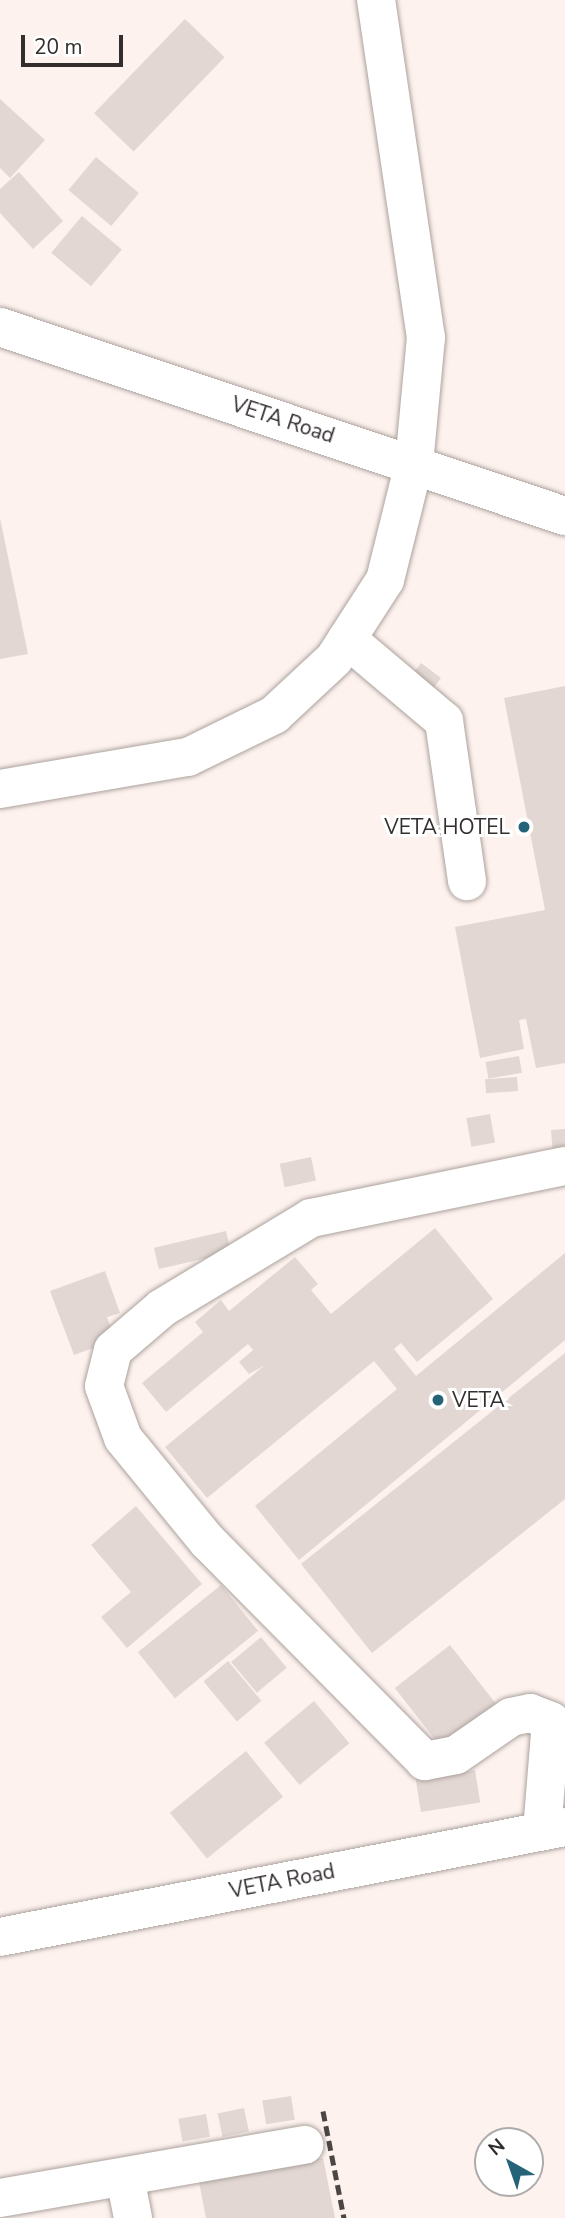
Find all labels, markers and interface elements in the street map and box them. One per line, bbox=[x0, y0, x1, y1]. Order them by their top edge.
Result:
scale bar bbox=[24, 21, 126, 65]
text: 20 m bbox=[34, 33, 83, 61]
street label: VETA Road bbox=[228, 391, 338, 449]
place label: VETA HOTEL bbox=[384, 814, 510, 840]
marker: VETA HOTEL bbox=[516, 819, 532, 835]
place label: VETA bbox=[452, 1387, 505, 1413]
marker: VETA bbox=[430, 1392, 446, 1408]
street label: VETA Road bbox=[227, 1858, 337, 1904]
north arrow bbox=[474, 2127, 544, 2197]
text: N bbox=[483, 2133, 511, 2162]

